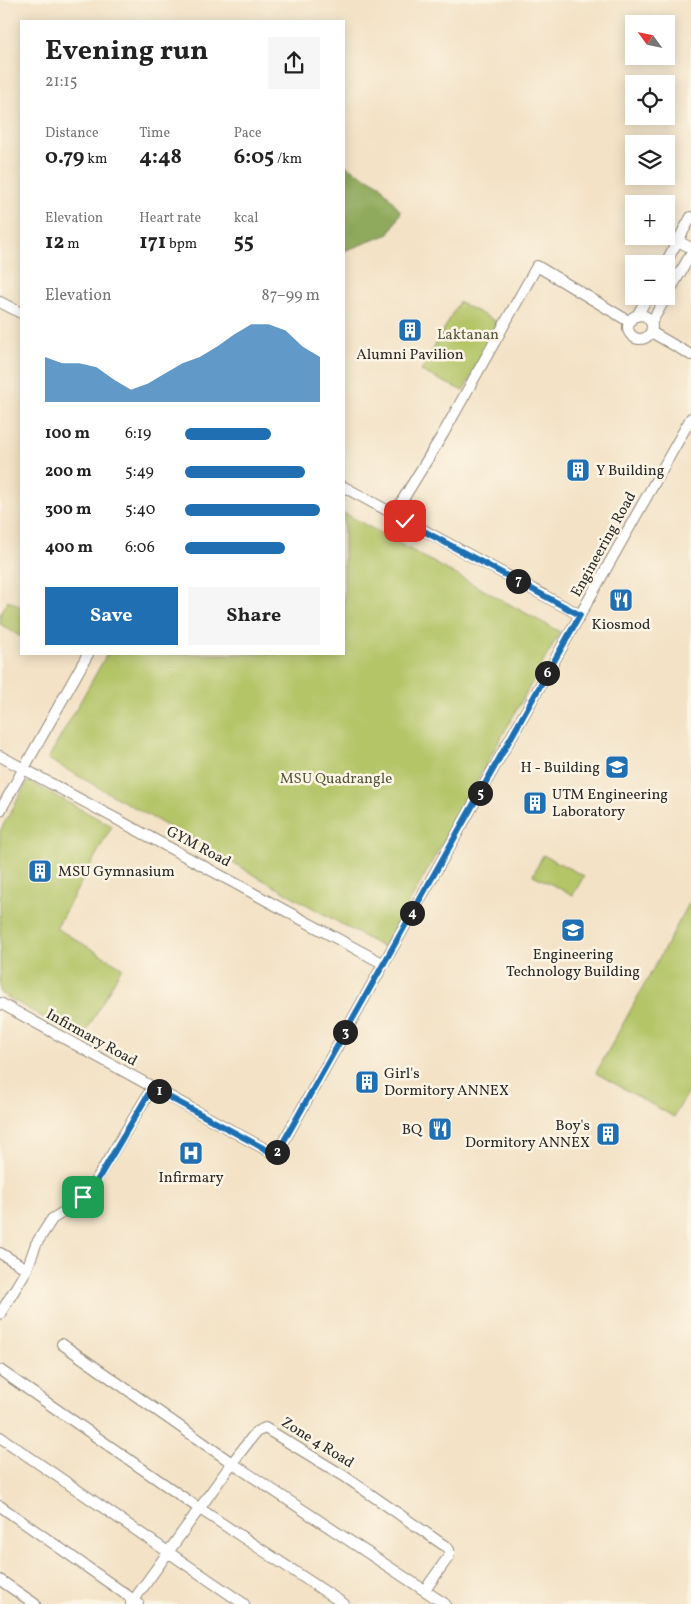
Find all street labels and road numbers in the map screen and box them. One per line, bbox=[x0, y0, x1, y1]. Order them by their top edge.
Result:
street label: Engineering Road bbox=[567, 488, 642, 601]
street label: GYM Road bbox=[162, 822, 234, 873]
street label: Infirmary Road bbox=[42, 1005, 141, 1072]
street label: Zone 4 Road bbox=[277, 1413, 358, 1474]

